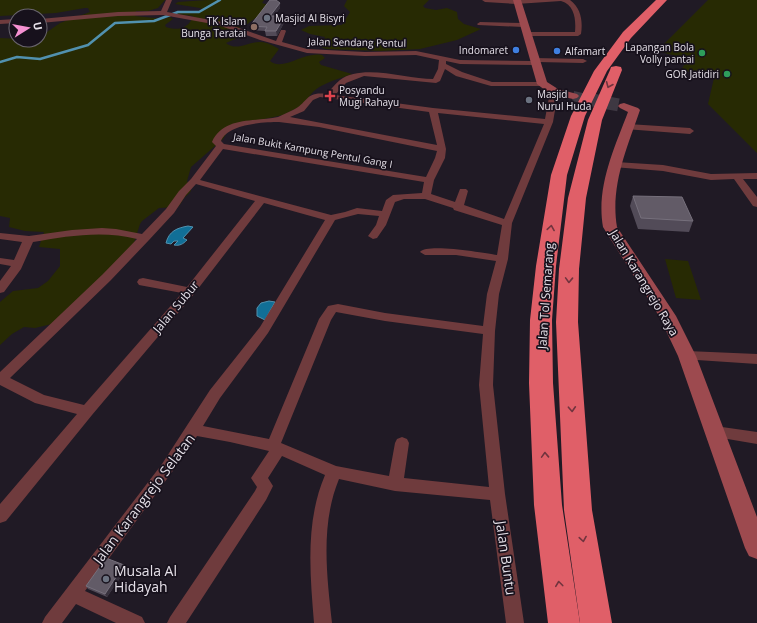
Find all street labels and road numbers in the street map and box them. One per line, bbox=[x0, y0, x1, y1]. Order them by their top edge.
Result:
street label: Jalan Sendang Pentul bbox=[307, 34, 406, 50]
street label: Jalan Bukit Kampung Pentul Gang I bbox=[231, 129, 394, 171]
street label: Jalan Karangrejo Raya bbox=[605, 226, 683, 339]
street label: Jalan Tol Semarang bbox=[533, 242, 558, 351]
street label: Jalan Subur bbox=[148, 277, 203, 337]
street label: Jalan Karangrejo Selatan bbox=[87, 430, 199, 569]
street label: Jalan Buntu bbox=[492, 518, 521, 596]

